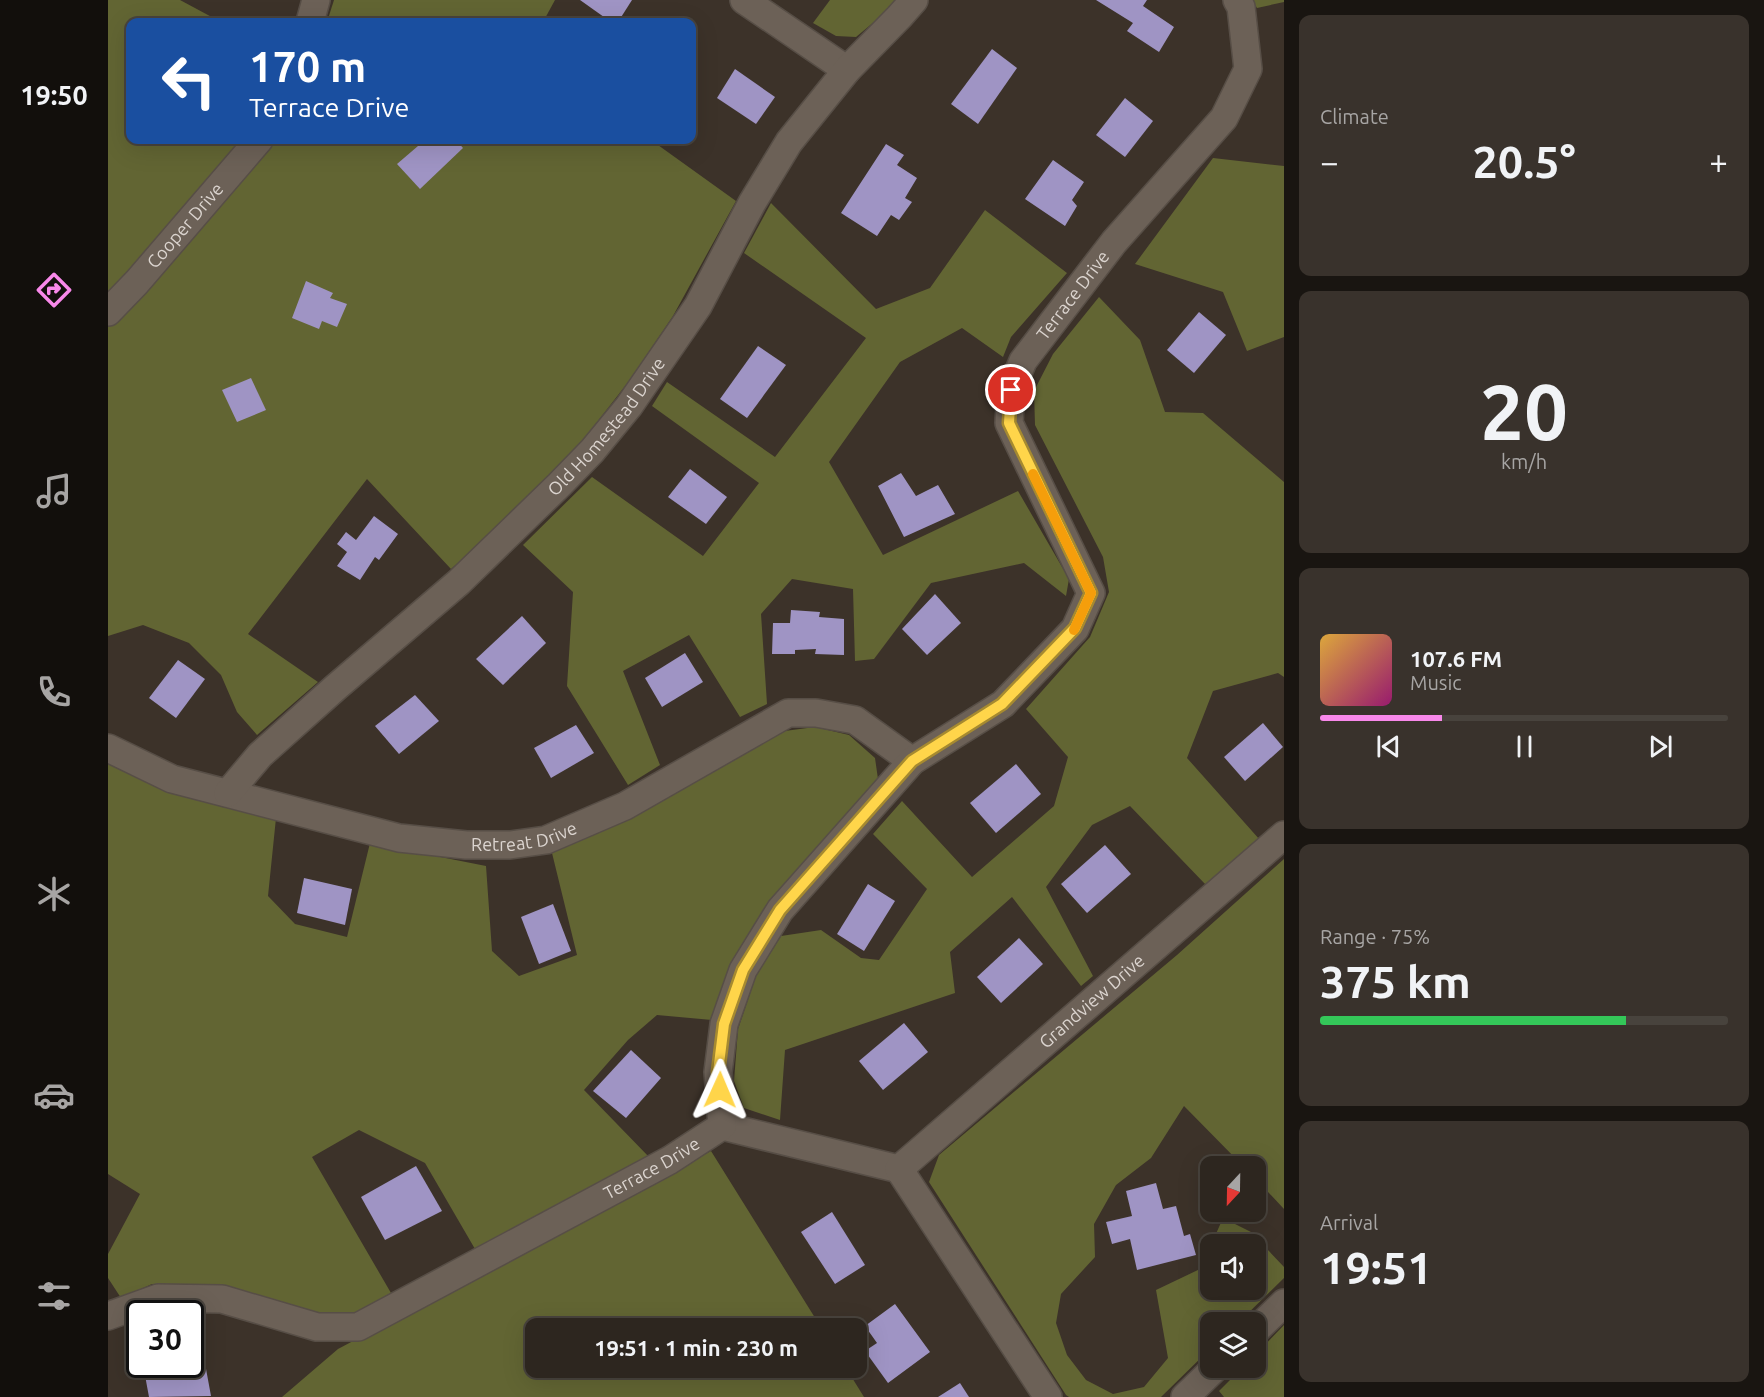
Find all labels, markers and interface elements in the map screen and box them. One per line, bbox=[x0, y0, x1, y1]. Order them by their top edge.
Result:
icon: left bbox=[150, 42, 228, 120]
text: 170 m bbox=[249, 43, 366, 90]
text: 19:50 bbox=[20, 80, 88, 110]
text: Terrace Drive bbox=[249, 92, 409, 122]
text: Climate bbox=[1320, 105, 1389, 128]
text: 20.5° bbox=[1472, 136, 1576, 187]
text: − bbox=[1320, 143, 1339, 180]
text: + bbox=[1709, 143, 1728, 180]
street label: Cooper Drive bbox=[142, 178, 227, 272]
street label: Terrace Drive bbox=[1032, 246, 1113, 343]
icon: directions bbox=[33, 269, 75, 311]
street label: Old Homestead Drive bbox=[543, 353, 668, 499]
pin bbox=[985, 364, 1036, 415]
text: 20 bbox=[1480, 367, 1568, 455]
icon: arrive bbox=[994, 373, 1027, 406]
text: km/h bbox=[1501, 450, 1547, 473]
icon: music bbox=[33, 470, 75, 512]
text: 107.6 FM bbox=[1410, 646, 1502, 671]
icon: phone bbox=[33, 671, 75, 713]
text: Music bbox=[1410, 671, 1462, 694]
icon: previous bbox=[1372, 730, 1405, 763]
icon: pause bbox=[1508, 730, 1541, 763]
icon: next bbox=[1644, 730, 1677, 763]
street label: Retreat Drive bbox=[471, 817, 580, 854]
icon: climate bbox=[33, 873, 75, 915]
text: Range · 75% bbox=[1320, 925, 1430, 948]
street label: Grandview Drive bbox=[1035, 950, 1148, 1052]
text: 375 km bbox=[1320, 956, 1471, 1007]
position arrow bbox=[688, 1058, 752, 1122]
icon: car bbox=[33, 1074, 75, 1116]
street label: Terrace Drive bbox=[600, 1133, 703, 1203]
north arrow bbox=[1200, 1156, 1266, 1222]
map controls bbox=[1200, 1156, 1266, 1378]
text: Arrival bbox=[1320, 1211, 1378, 1234]
button: sound bbox=[1200, 1234, 1266, 1300]
text: 19:51 bbox=[1320, 1242, 1433, 1293]
icon: filters bbox=[33, 1275, 75, 1317]
speed limit sign: 30 bbox=[126, 1300, 204, 1378]
button: layers bbox=[1200, 1312, 1266, 1378]
text: 19:51 · 1 min · 230 m bbox=[594, 1335, 798, 1360]

